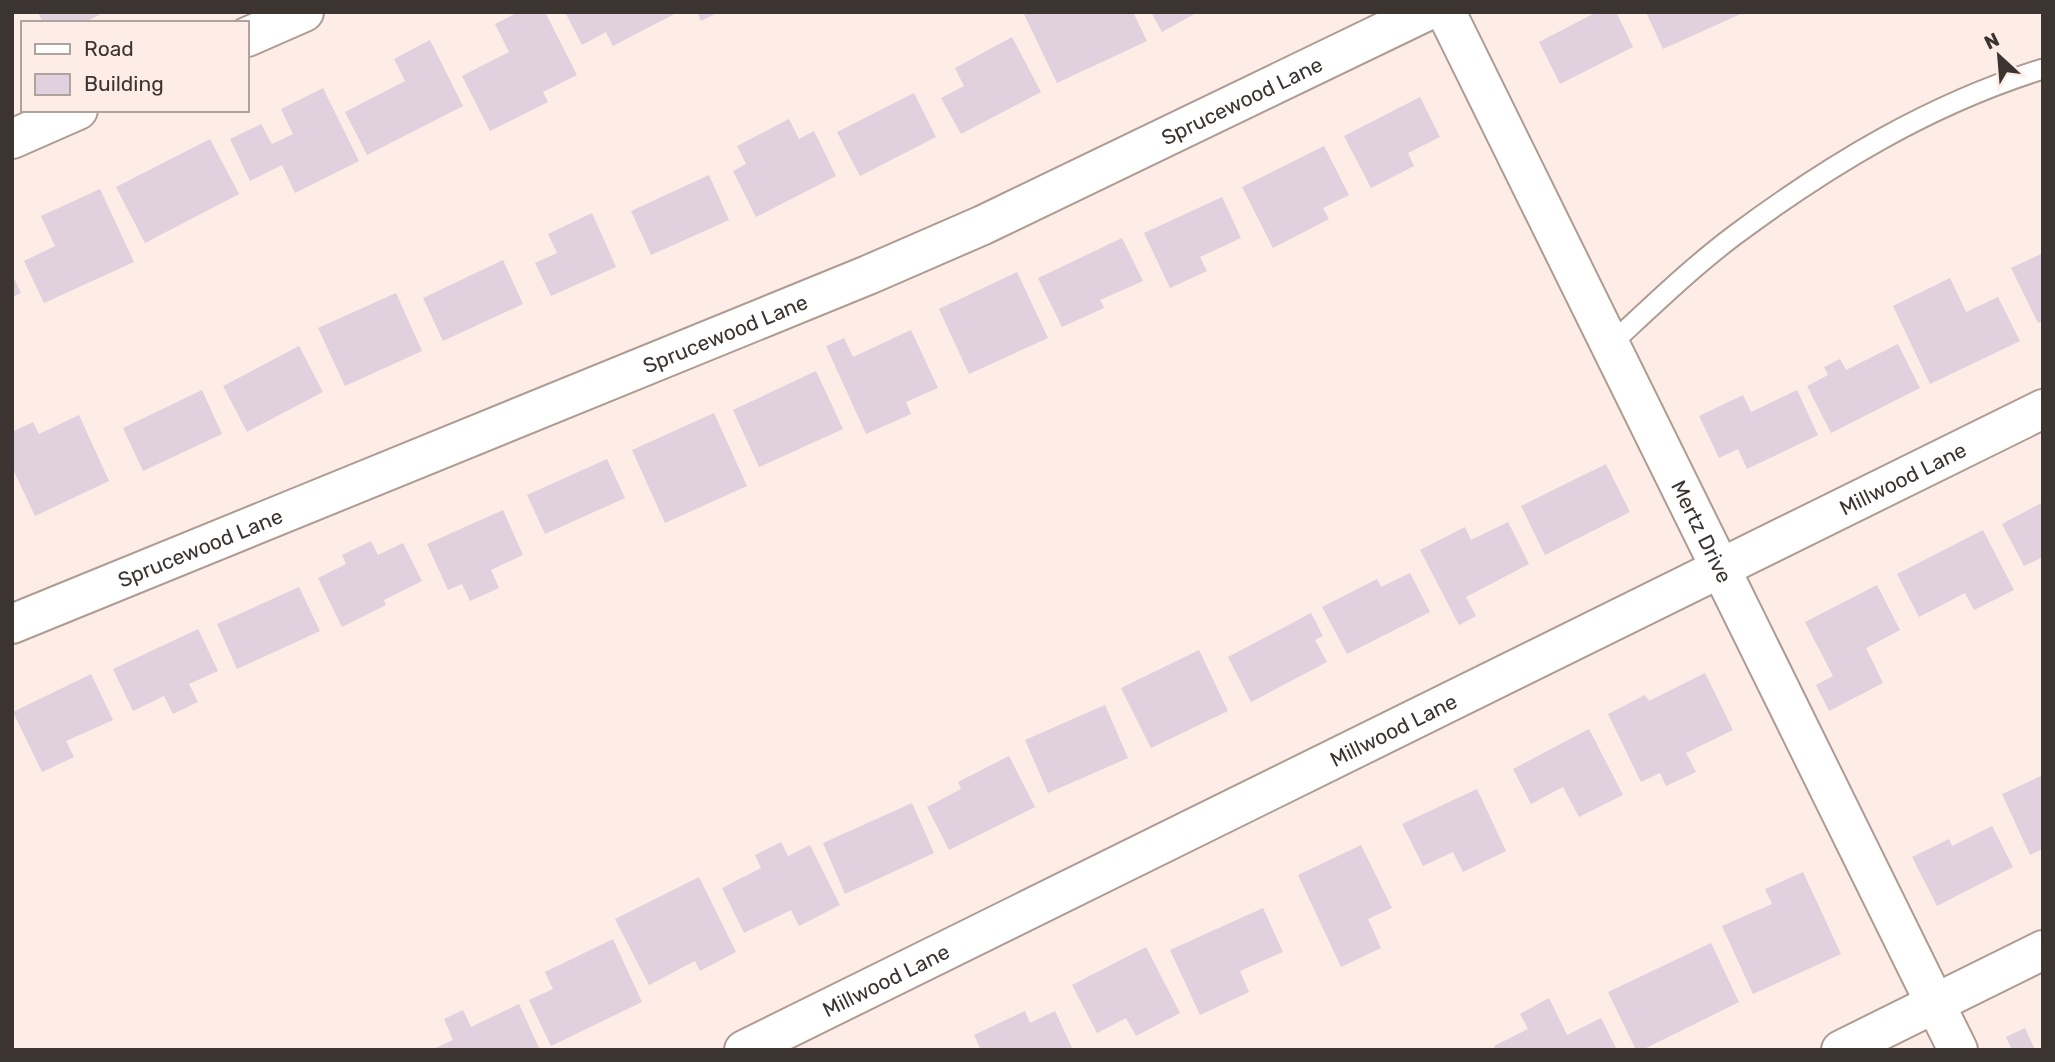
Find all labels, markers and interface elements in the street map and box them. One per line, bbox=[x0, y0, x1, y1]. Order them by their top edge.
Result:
legend bbox=[21, 21, 248, 112]
north arrow bbox=[1964, 21, 2034, 91]
text: N bbox=[1981, 28, 2003, 55]
text: Road bbox=[84, 36, 134, 61]
street label: Sprucewood Lane bbox=[1157, 51, 1326, 150]
text: Building bbox=[84, 71, 164, 96]
street label: Sprucewood Lane bbox=[639, 289, 811, 378]
street label: Millwood Lane bbox=[1835, 436, 1970, 520]
street label: Mertz Drive bbox=[1666, 476, 1738, 587]
street label: Sprucewood Lane bbox=[114, 503, 286, 592]
street label: Millwood Lane bbox=[1326, 688, 1461, 771]
street label: Millwood Lane bbox=[818, 938, 953, 1022]

